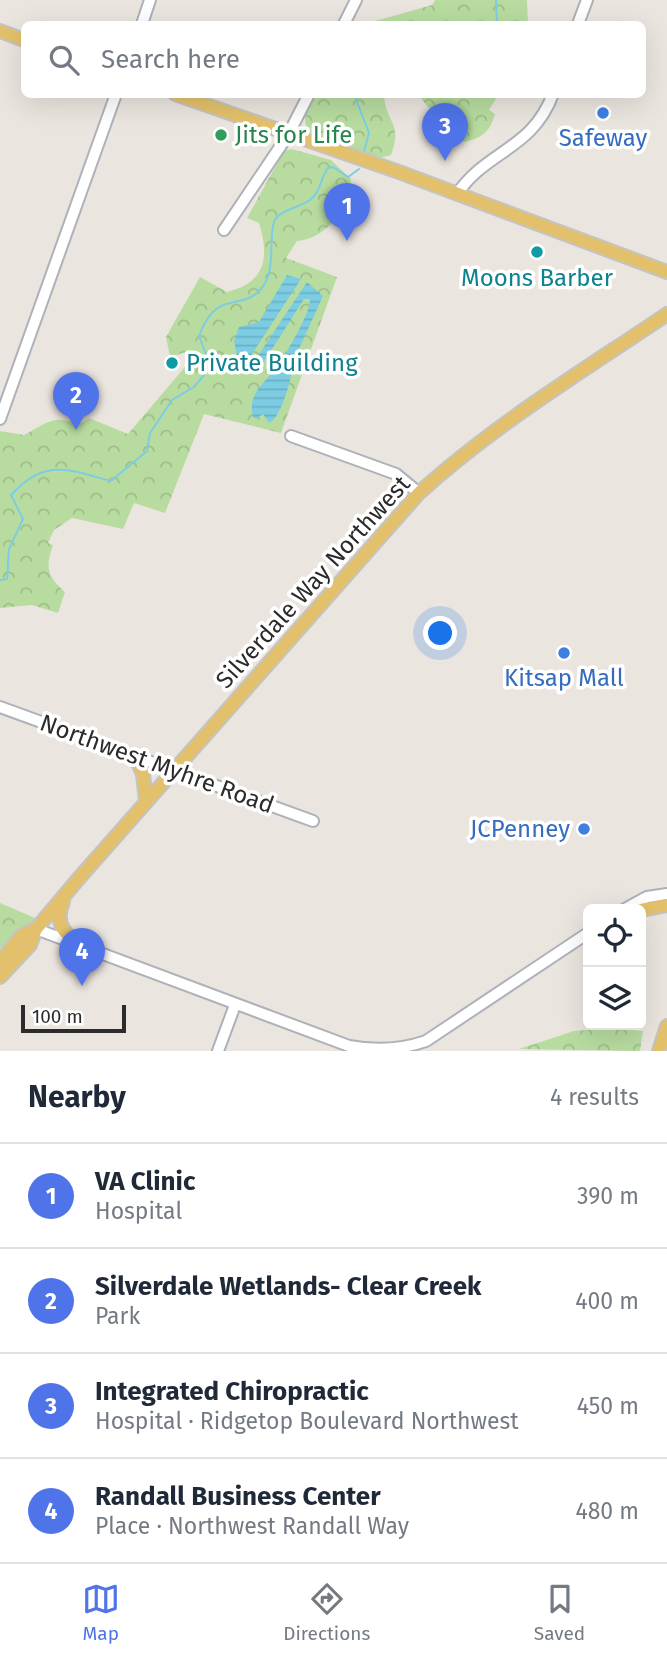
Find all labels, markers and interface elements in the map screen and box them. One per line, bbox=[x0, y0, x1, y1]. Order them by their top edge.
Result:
search box bbox=[21, 21, 646, 98]
icon: search bbox=[45, 41, 83, 79]
text: Search here bbox=[101, 44, 240, 75]
pin: 3 bbox=[422, 103, 468, 161]
marker: Safeway bbox=[595, 105, 611, 121]
place label: Jits for Life bbox=[235, 121, 352, 149]
place label: Safeway bbox=[559, 124, 647, 152]
marker: Jits for Life bbox=[213, 127, 229, 143]
pin: 1 bbox=[324, 183, 370, 241]
marker: Moons Barber bbox=[529, 244, 545, 260]
place label: Moons Barber bbox=[461, 264, 614, 292]
place label: Private Building bbox=[186, 349, 358, 377]
marker: Private Building bbox=[164, 355, 180, 371]
pin: 2 bbox=[53, 372, 99, 430]
street label: Silverdale Way Northwest bbox=[210, 470, 416, 694]
your location bbox=[423, 616, 457, 650]
marker: Kitsap Mall bbox=[556, 645, 572, 661]
place label: Kitsap Mall bbox=[504, 664, 624, 692]
street label: Northwest Myhre Road bbox=[36, 709, 278, 819]
place label: JCPenney bbox=[470, 815, 570, 843]
marker: JCPenney bbox=[576, 821, 592, 837]
map controls bbox=[583, 904, 646, 1030]
button: locate bbox=[583, 904, 646, 967]
pin: 4 bbox=[59, 928, 105, 986]
button: layers bbox=[583, 967, 646, 1030]
scale bar bbox=[21, 1002, 126, 1034]
text: 100 m bbox=[32, 1005, 83, 1028]
text: Nearby bbox=[28, 1079, 126, 1115]
text: 4 results bbox=[550, 1083, 639, 1111]
text: VA Clinic bbox=[95, 1166, 195, 1197]
text: 1 bbox=[46, 1182, 56, 1210]
text: 390 m bbox=[577, 1182, 639, 1210]
text: Hospital bbox=[95, 1197, 182, 1225]
text: Silverdale Wetlands- Clear Creek bbox=[95, 1271, 481, 1302]
text: 2 bbox=[45, 1287, 57, 1315]
text: 400 m bbox=[575, 1287, 639, 1315]
text: Park bbox=[95, 1302, 140, 1330]
text: Integrated Chiropractic bbox=[95, 1376, 369, 1407]
text: 3 bbox=[45, 1392, 57, 1420]
text: 450 m bbox=[577, 1392, 639, 1420]
text: Hospital · Ridgetop Boulevard Northwest bbox=[95, 1407, 519, 1435]
text: Randall Business Center bbox=[95, 1481, 381, 1512]
text: 4 bbox=[45, 1497, 58, 1525]
text: 480 m bbox=[575, 1497, 639, 1525]
text: Place · Northwest Randall Way bbox=[95, 1512, 409, 1540]
tab: Map bbox=[82, 1580, 120, 1645]
tab: Directions bbox=[283, 1580, 370, 1645]
tab: Saved bbox=[534, 1580, 585, 1645]

